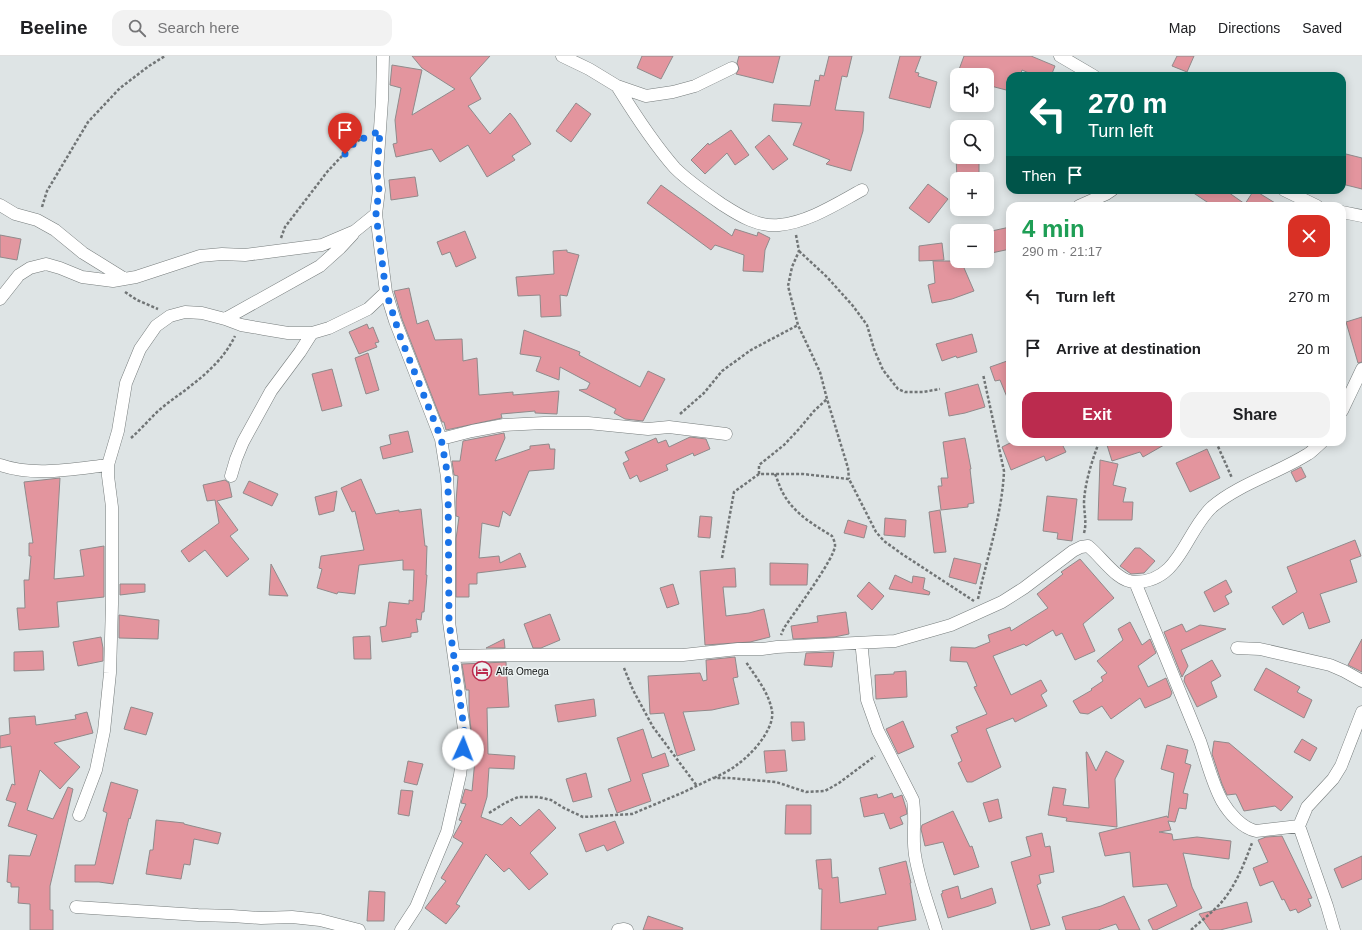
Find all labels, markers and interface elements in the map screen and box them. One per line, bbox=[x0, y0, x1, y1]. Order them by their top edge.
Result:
search box bbox=[112, 10, 392, 46]
text: Beeline bbox=[20, 17, 88, 38]
icon: search bbox=[126, 17, 148, 39]
text: Search here bbox=[158, 19, 239, 36]
text: Map bbox=[1169, 20, 1196, 36]
text: Directions bbox=[1218, 20, 1280, 36]
text: Saved bbox=[1302, 20, 1342, 36]
map controls bbox=[950, 68, 994, 268]
button: sound bbox=[950, 68, 994, 112]
icon: left bbox=[1022, 88, 1074, 140]
text: 270 m bbox=[1088, 88, 1167, 119]
pin bbox=[328, 113, 362, 154]
icon: arrive bbox=[334, 119, 356, 141]
button: search bbox=[950, 120, 994, 164]
text: Turn left bbox=[1088, 121, 1153, 141]
icon: arrive bbox=[1064, 164, 1086, 186]
text: Then bbox=[1022, 167, 1056, 184]
button: + bbox=[950, 172, 994, 216]
text: 4 min bbox=[1022, 215, 1085, 242]
button: close bbox=[1288, 215, 1330, 257]
button: − bbox=[950, 224, 994, 268]
text: 290 m · 21:17 bbox=[1022, 244, 1102, 259]
icon: left bbox=[1022, 285, 1044, 307]
text: Turn left bbox=[1056, 288, 1115, 305]
text: 270 m bbox=[1288, 288, 1330, 305]
icon: arrive bbox=[1022, 337, 1044, 359]
text: Arrive at destination bbox=[1056, 340, 1201, 357]
text: 20 m bbox=[1297, 340, 1330, 357]
button: Exit bbox=[1022, 392, 1172, 438]
button: Share bbox=[1180, 392, 1330, 438]
hotel icon: Alfa Omega bbox=[471, 660, 493, 682]
place label: Alfa Omega bbox=[496, 666, 549, 677]
position arrow bbox=[442, 728, 484, 770]

